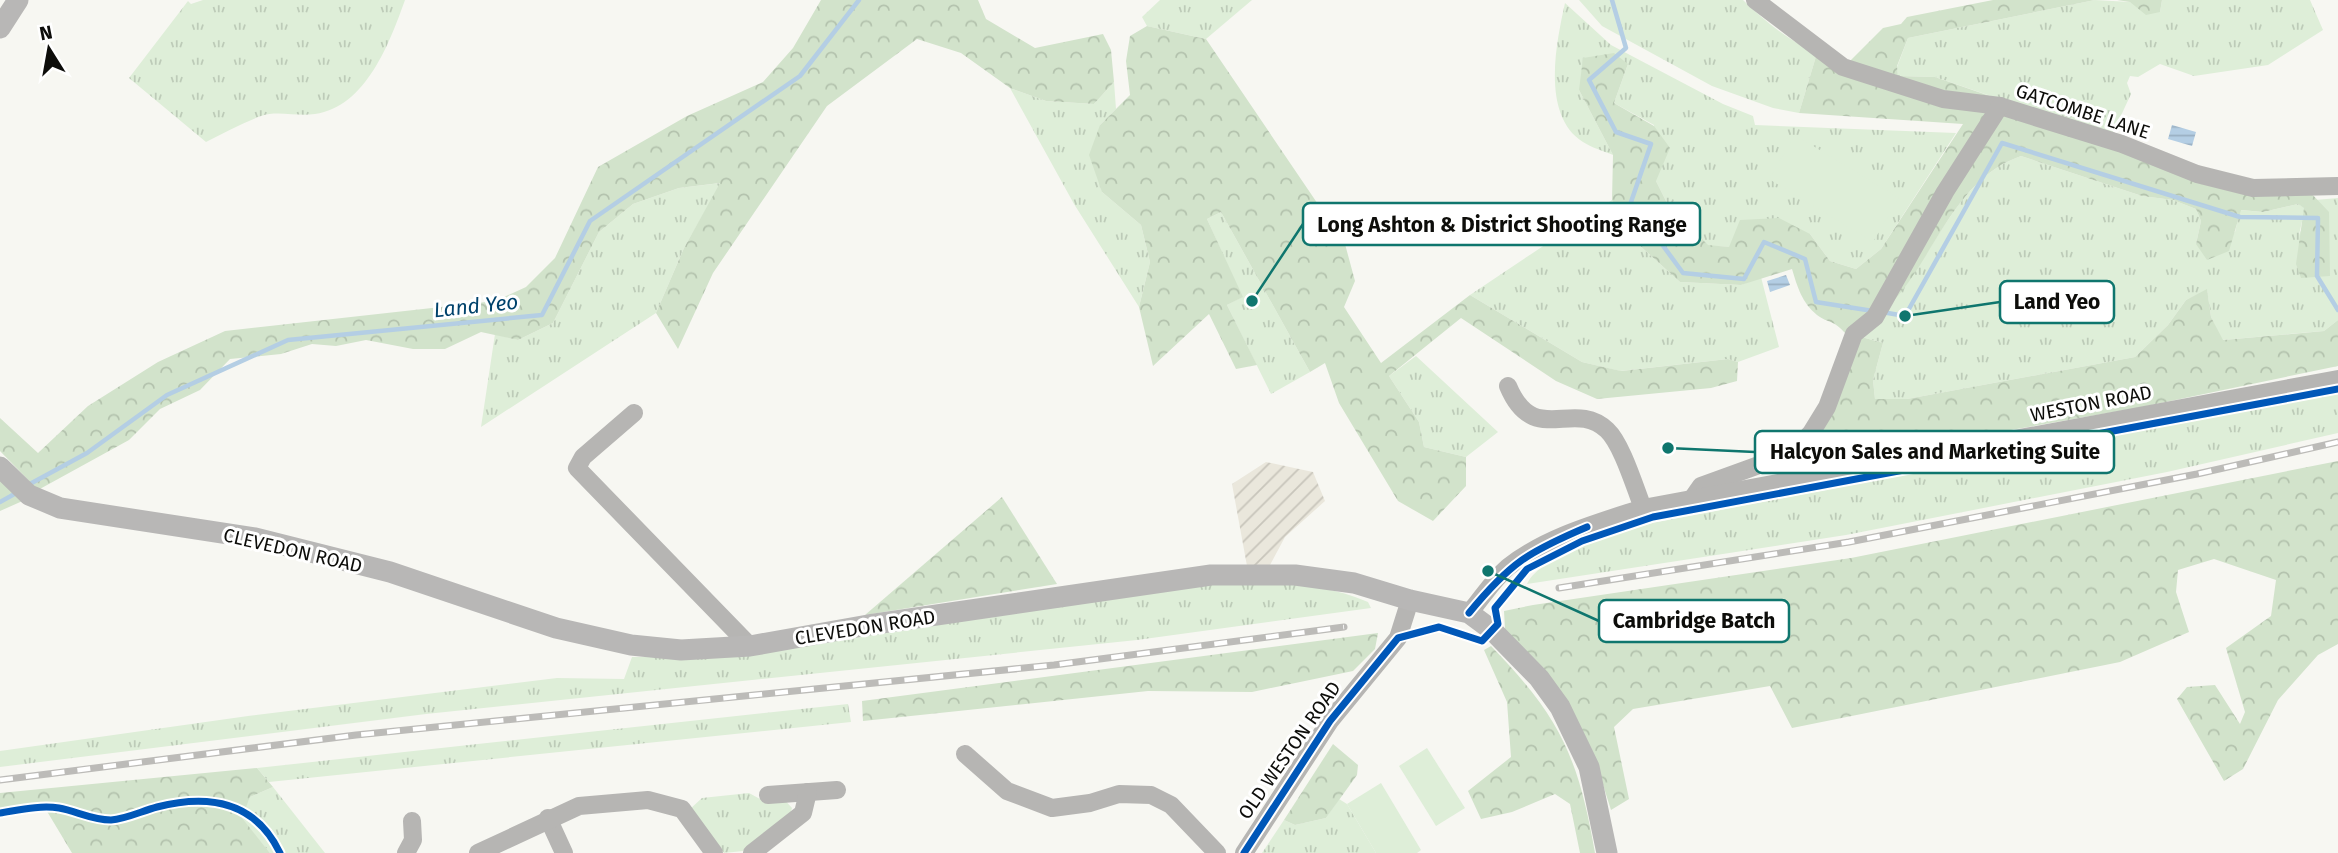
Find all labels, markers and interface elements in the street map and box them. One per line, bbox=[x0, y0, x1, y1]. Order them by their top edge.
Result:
north arrow bbox=[14, 14, 84, 84]
text: N bbox=[37, 20, 54, 45]
street label: GATCOMBE LANE bbox=[2013, 79, 2153, 144]
callout: Long Ashton & District Shooting Range bbox=[1303, 203, 1700, 245]
text: Long Ashton & District Shooting Range bbox=[1317, 212, 1687, 238]
callout: Land Yeo bbox=[2000, 281, 2114, 323]
water label: Land Yeo bbox=[432, 289, 520, 323]
text: Land Yeo bbox=[2014, 289, 2100, 315]
street label: WESTON ROAD bbox=[2028, 380, 2154, 427]
callout: Halcyon Sales and Marketing Suite bbox=[1755, 431, 2114, 473]
text: Halcyon Sales and Marketing Suite bbox=[1770, 439, 2101, 465]
street label: CLEVEDON ROAD bbox=[221, 523, 365, 578]
callout: Cambridge Batch bbox=[1599, 600, 1789, 642]
street label: CLEVEDON ROAD bbox=[793, 605, 937, 650]
text: Cambridge Batch bbox=[1613, 608, 1775, 634]
street label: OLD WESTON ROAD bbox=[1233, 677, 1346, 824]

